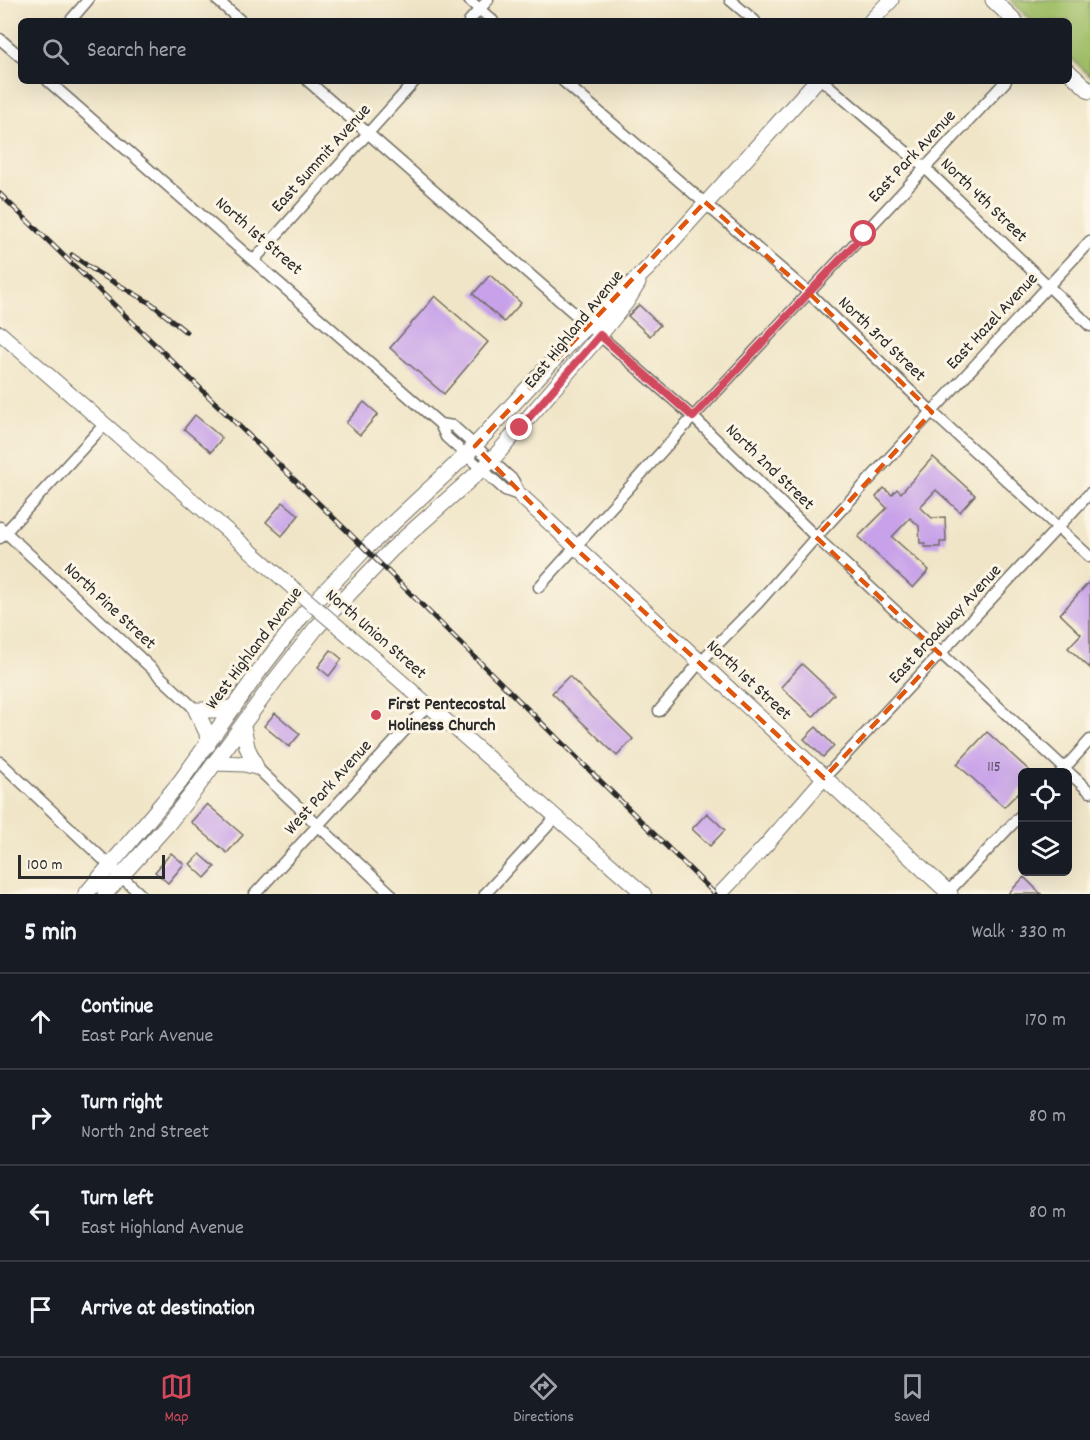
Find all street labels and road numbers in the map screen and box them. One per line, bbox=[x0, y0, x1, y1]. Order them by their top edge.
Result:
street label: East Summit Avenue bbox=[266, 99, 378, 219]
street label: East Park Avenue bbox=[863, 105, 963, 209]
street label: North 4th Street bbox=[934, 153, 1033, 249]
street label: North 1st Street bbox=[209, 192, 307, 282]
street label: East Highland Avenue bbox=[519, 265, 631, 395]
street label: East Hazel Avenue bbox=[941, 268, 1045, 376]
street label: North 3rd Street bbox=[831, 292, 931, 389]
street label: North 2nd Street bbox=[719, 419, 819, 517]
street label: North Pine Street bbox=[57, 558, 161, 657]
street label: East Broadway Avenue bbox=[884, 559, 1008, 690]
street label: West Highland Avenue bbox=[200, 582, 310, 716]
street label: North Union Street bbox=[319, 584, 431, 686]
street label: North 1st Street bbox=[700, 635, 796, 727]
street label: West Park Avenue bbox=[279, 735, 379, 841]

